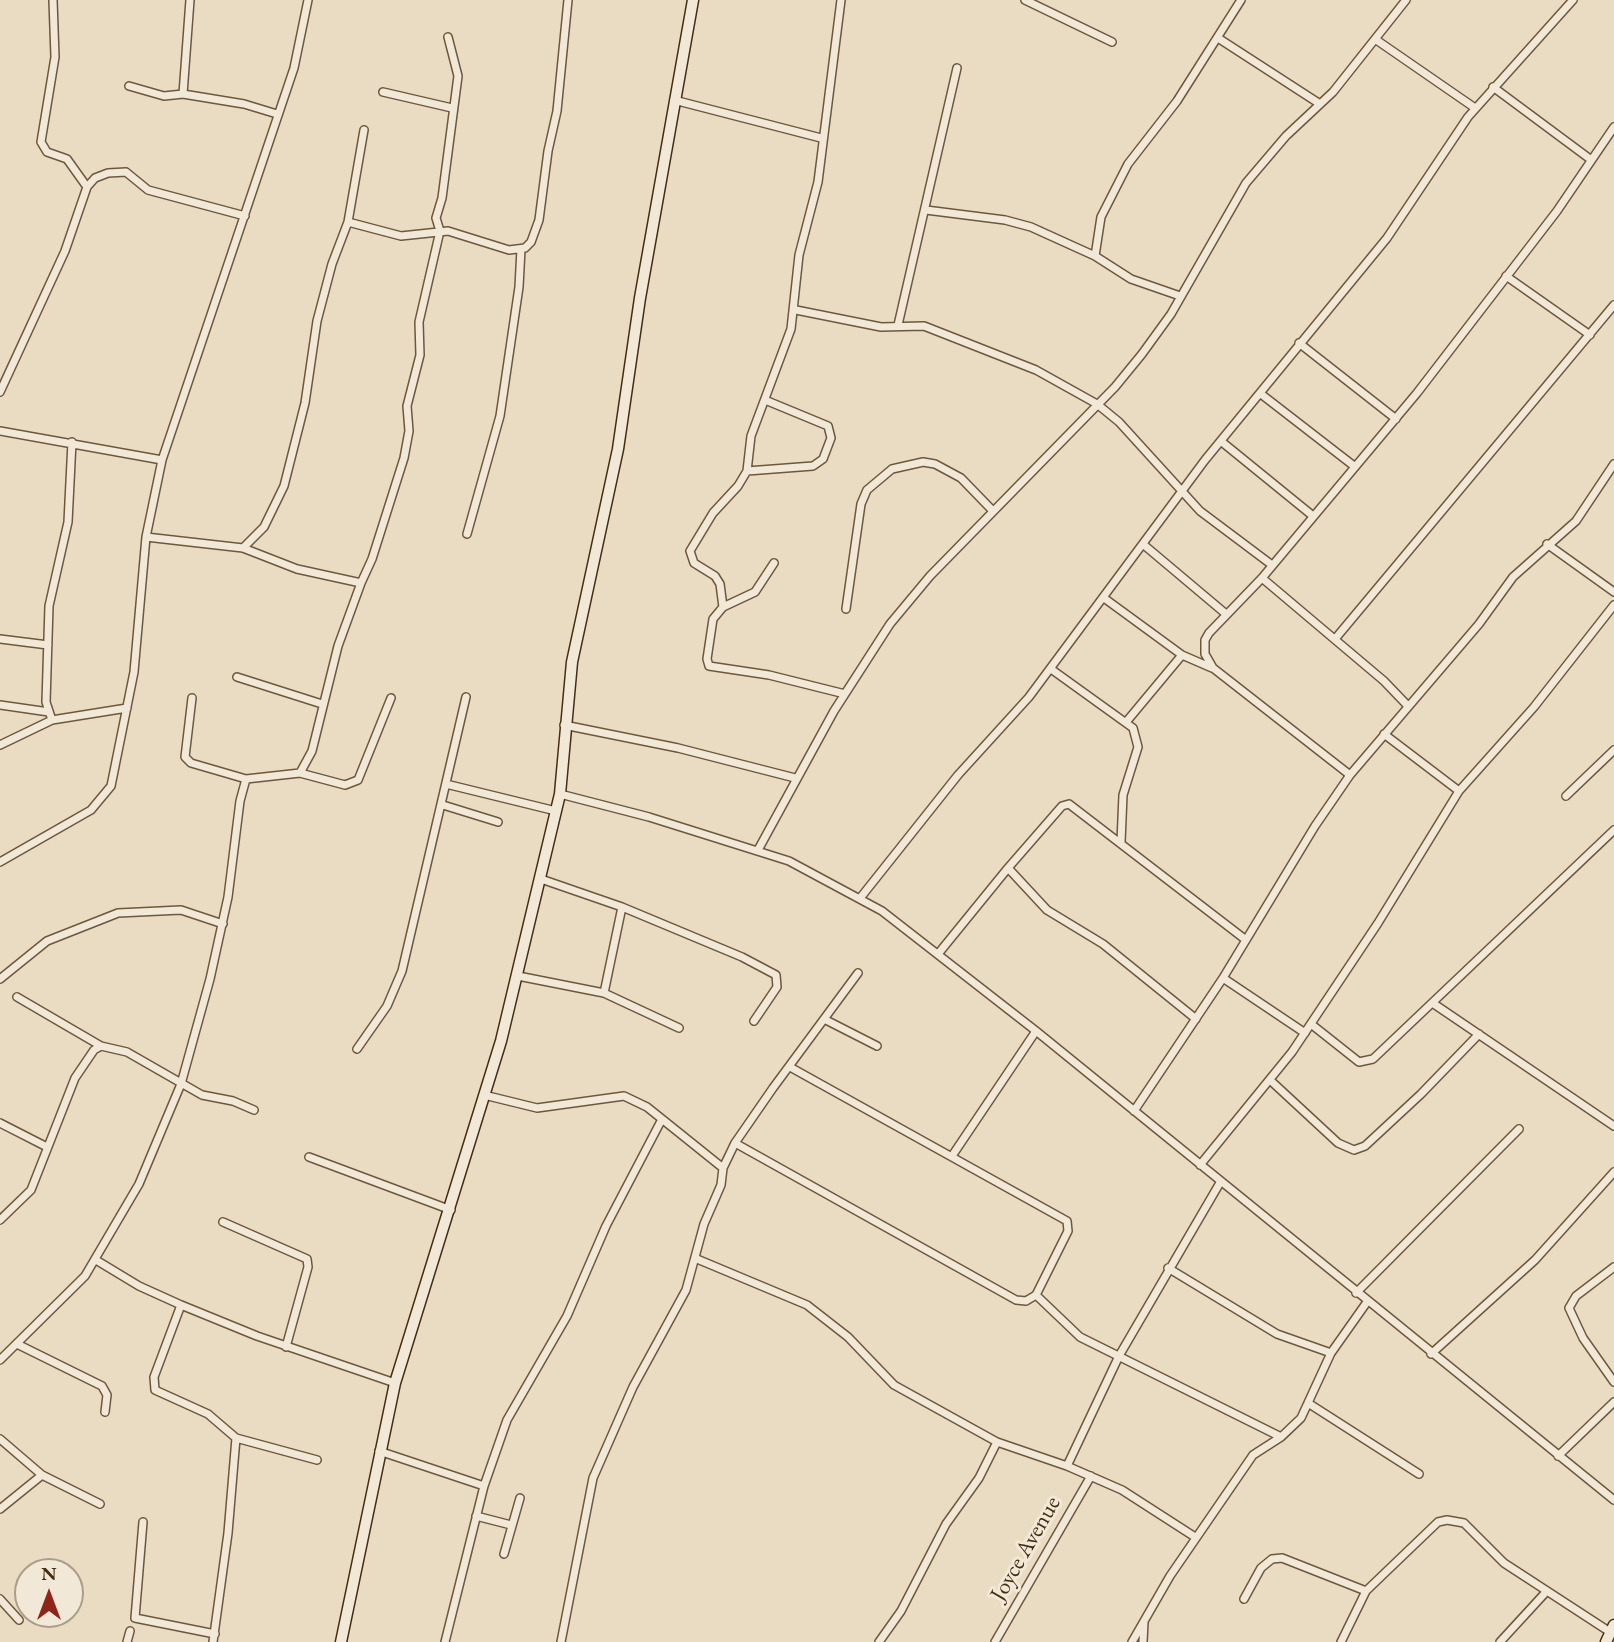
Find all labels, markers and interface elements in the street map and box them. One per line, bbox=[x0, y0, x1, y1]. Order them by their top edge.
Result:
street label: Joyce Avenue bbox=[985, 1492, 1067, 1606]
north arrow bbox=[14, 1558, 84, 1628]
text: N bbox=[41, 1561, 57, 1586]

